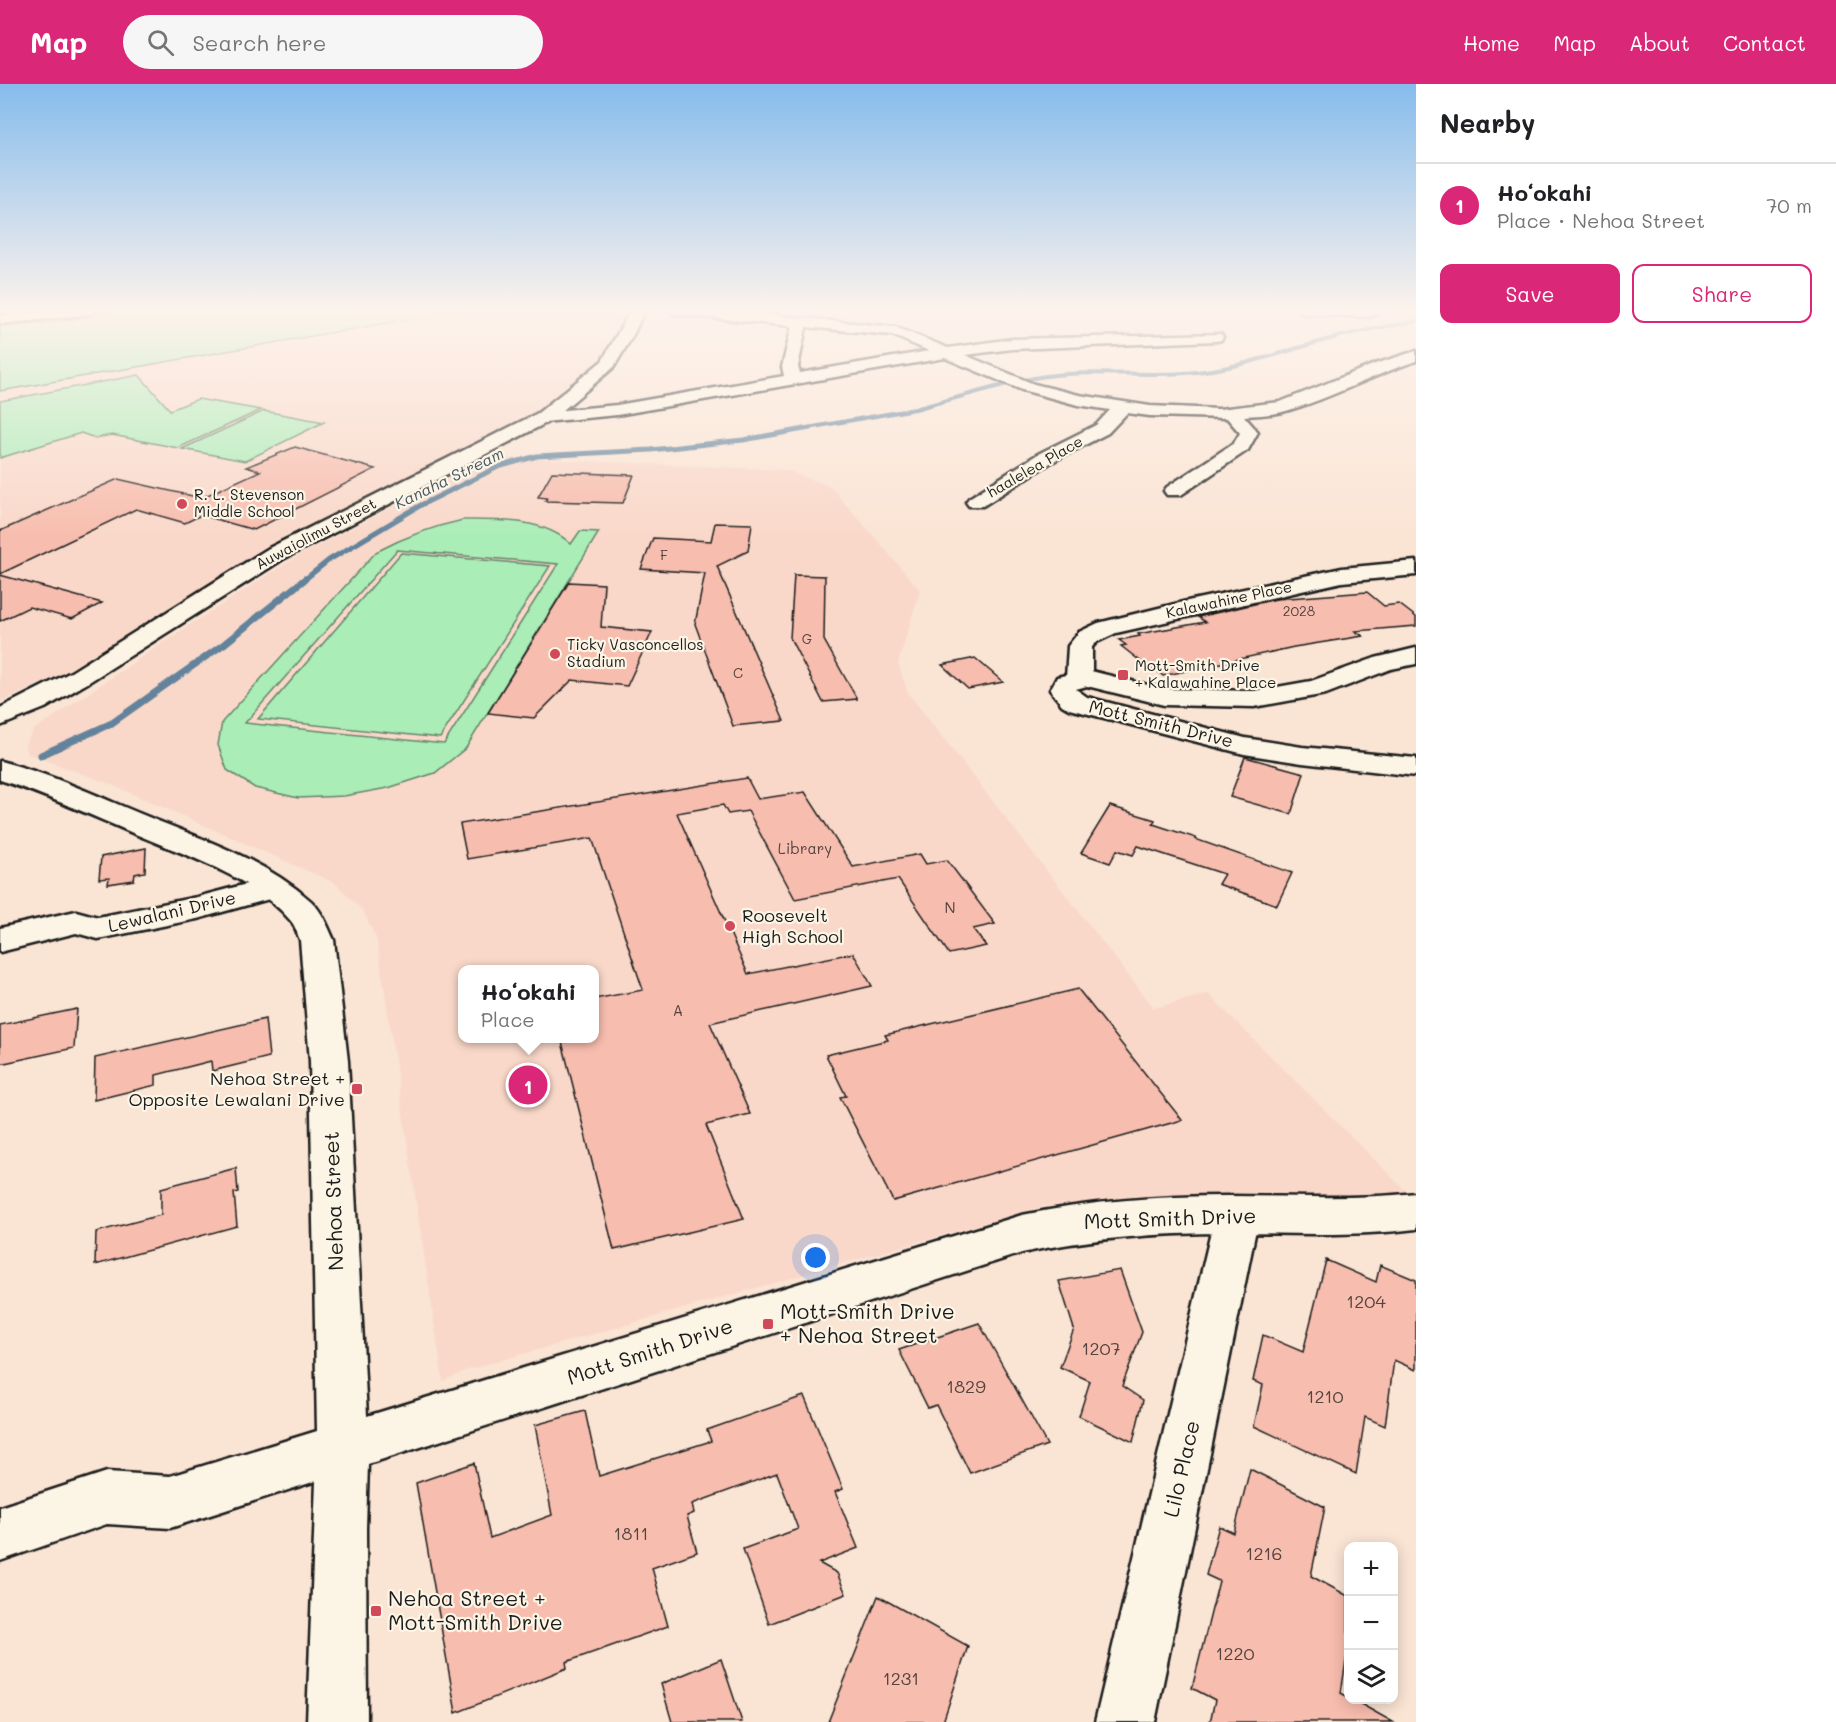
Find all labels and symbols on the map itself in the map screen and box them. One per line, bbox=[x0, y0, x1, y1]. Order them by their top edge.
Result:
street label: haalelea Place bbox=[983, 431, 1086, 502]
water label: Kanaha Stream bbox=[391, 442, 507, 513]
place label: R. L. Stevenson Middle School bbox=[194, 484, 304, 521]
street label: Auwaiolimu Street bbox=[252, 493, 379, 573]
marker: R. L. Stevenson Middle School bbox=[175, 497, 189, 511]
house number: F bbox=[660, 545, 668, 564]
street label: Kalawahine Place bbox=[1164, 576, 1294, 622]
house number: 2028 bbox=[1283, 601, 1315, 620]
house number: G bbox=[802, 629, 812, 648]
place label: Ticky Vasconcellos Stadium bbox=[567, 634, 704, 671]
marker: Ticky Vasconcellos Stadium bbox=[548, 647, 562, 661]
place label: Mott-Smith Drive + Kalawahine Place bbox=[1135, 655, 1276, 692]
house number: C bbox=[733, 663, 743, 682]
marker: Mott-Smith Drive + Kalawahine Place bbox=[1116, 668, 1130, 682]
street label: Mott Smith Drive bbox=[1087, 693, 1236, 753]
house number: Library bbox=[778, 838, 832, 858]
street label: Lewalani Drive bbox=[106, 885, 238, 937]
house number: N bbox=[944, 897, 956, 917]
place label: Roosevelt High School bbox=[742, 903, 843, 948]
marker: Roosevelt High School bbox=[723, 919, 737, 933]
house number: A bbox=[673, 1000, 683, 1020]
pin: 1 bbox=[508, 1062, 548, 1108]
place label: Nehoa Street + Opposite Lewalani Drive bbox=[128, 1066, 345, 1111]
marker: Nehoa Street + Opposite Lewalani Drive bbox=[350, 1082, 364, 1096]
street label: Nehoa Street bbox=[317, 1131, 348, 1271]
street label: Mott Smith Drive bbox=[1083, 1201, 1257, 1234]
your location bbox=[801, 1243, 830, 1272]
house number: 1204 bbox=[1346, 1289, 1386, 1313]
place label: Mott-Smith Drive + Nehoa Street bbox=[780, 1297, 955, 1348]
street label: Mott Smith Drive bbox=[563, 1311, 736, 1390]
marker: Mott-Smith Drive + Nehoa Street bbox=[761, 1317, 775, 1331]
house number: 1207 bbox=[1081, 1336, 1121, 1360]
house number: 1829 bbox=[946, 1374, 986, 1398]
house number: 1210 bbox=[1306, 1384, 1344, 1408]
street label: Lilo Place bbox=[1156, 1418, 1205, 1520]
house number: 1811 bbox=[613, 1521, 649, 1545]
house number: 1216 bbox=[1246, 1541, 1283, 1565]
place label: Nehoa Street + Mott-Smith Drive bbox=[388, 1584, 563, 1635]
marker: Nehoa Street + Mott-Smith Drive bbox=[369, 1604, 383, 1618]
house number: 1220 bbox=[1215, 1641, 1255, 1665]
house number: 1231 bbox=[883, 1666, 919, 1690]

